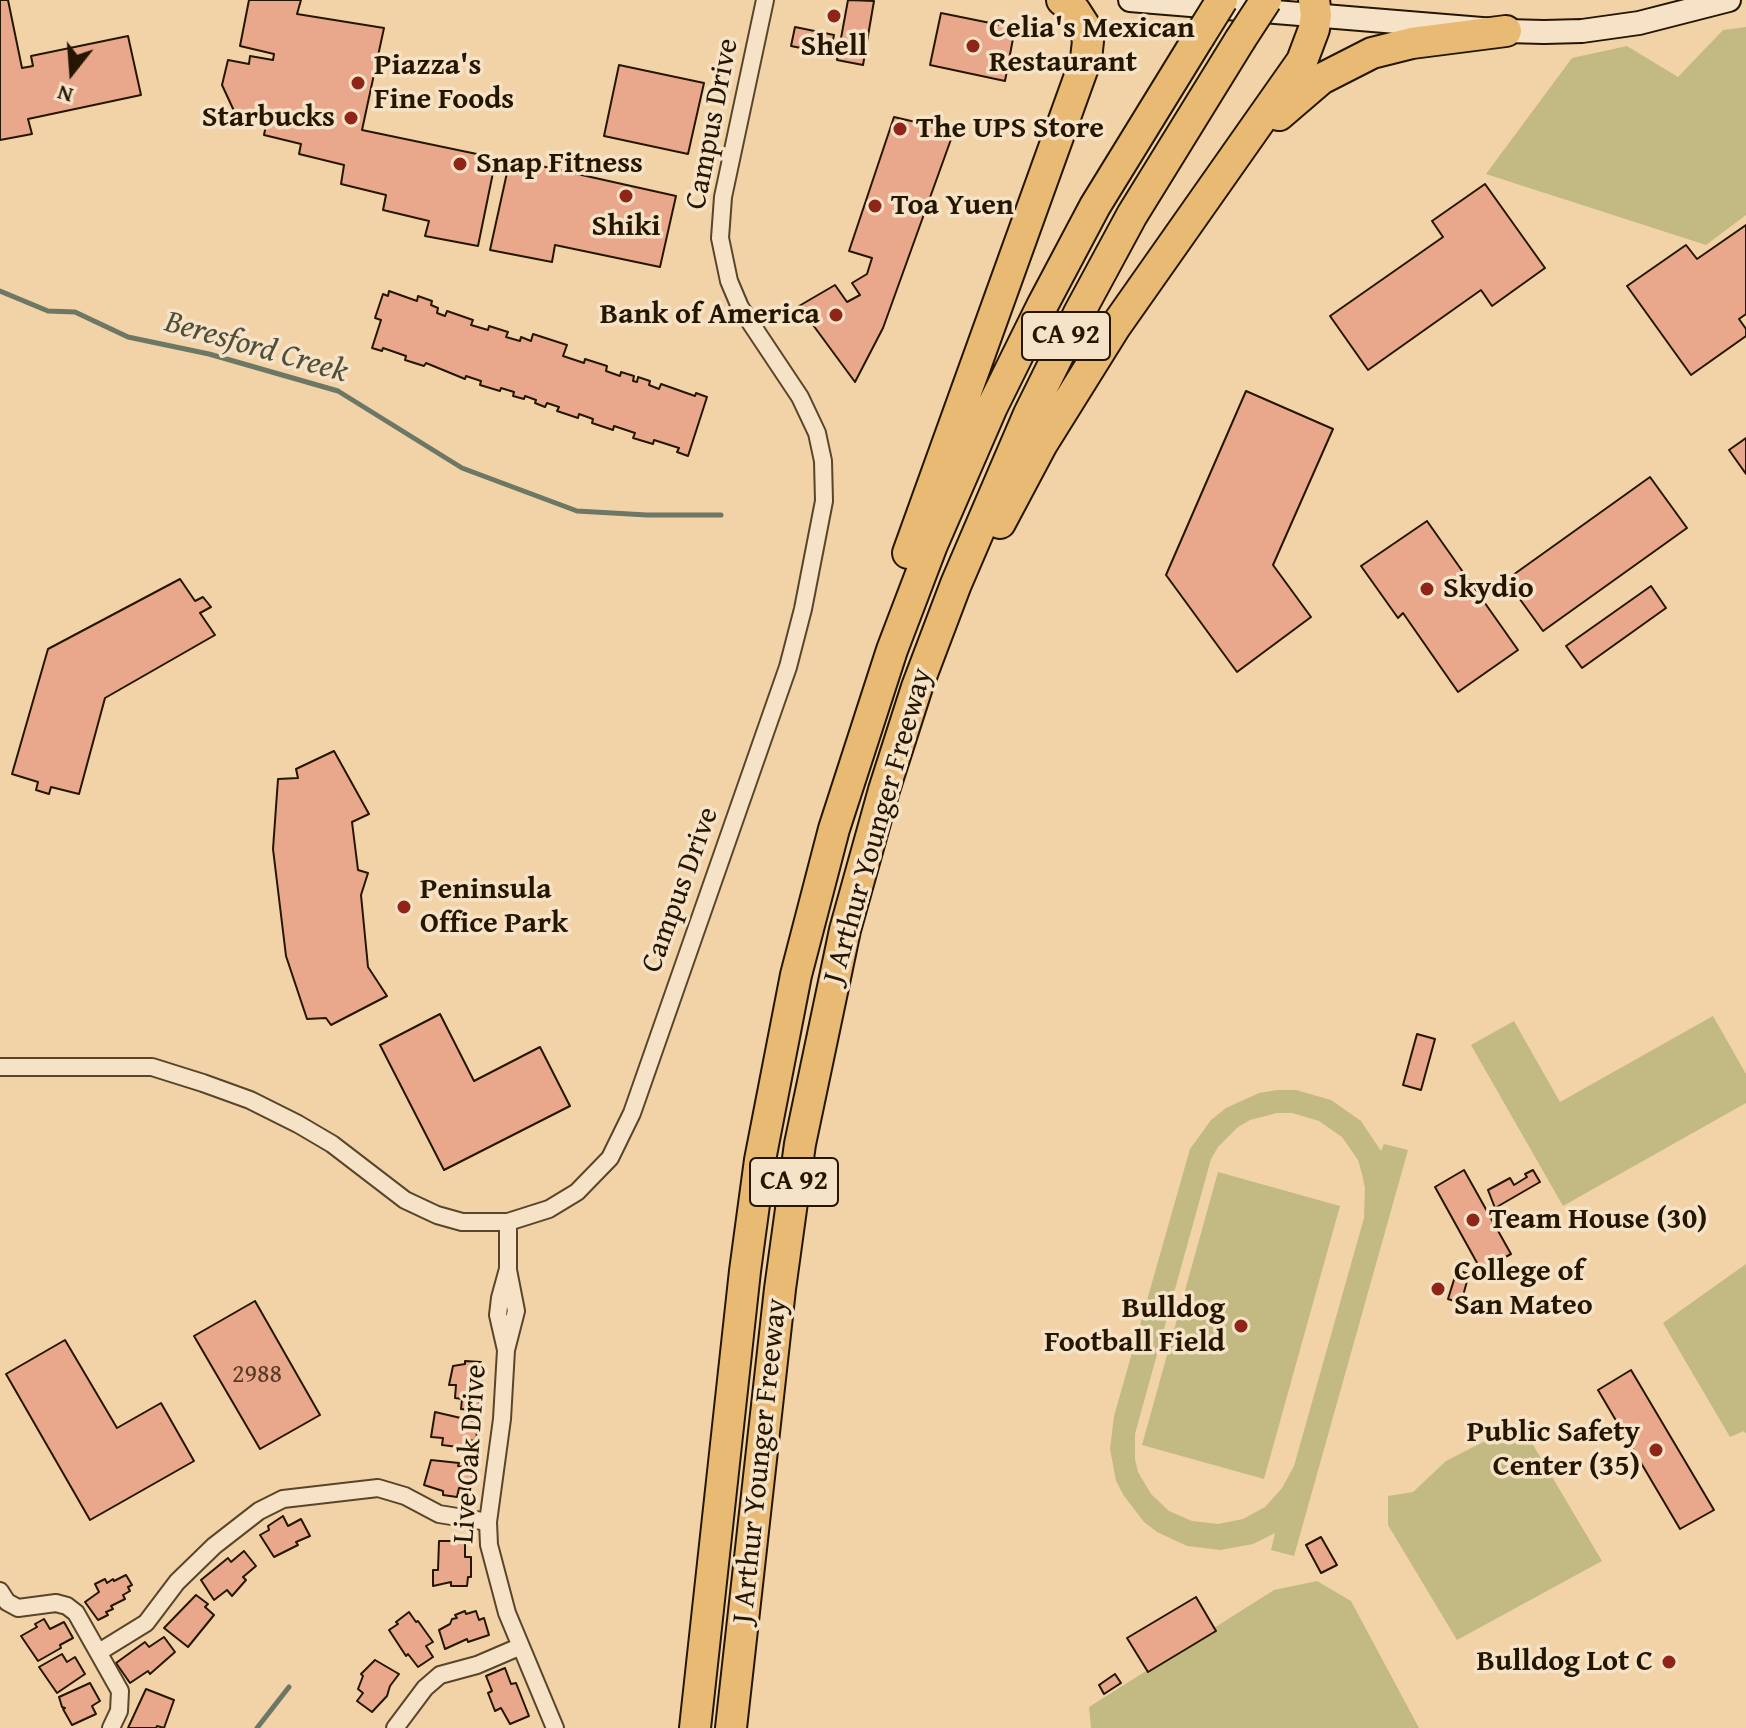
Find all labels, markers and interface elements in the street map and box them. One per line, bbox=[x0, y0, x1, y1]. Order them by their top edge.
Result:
marker: Shell bbox=[825, 7, 843, 25]
place label: Celia's Mexican Restaurant bbox=[989, 11, 1195, 82]
place label: Shell bbox=[801, 29, 867, 65]
north arrow bbox=[32, 32, 112, 112]
street label: Campus Drive bbox=[679, 36, 747, 212]
marker: Celia's Mexican Restaurant bbox=[964, 37, 982, 55]
place label: Piazza's Fine Foods bbox=[374, 48, 514, 118]
marker: Piazza's Fine Foods bbox=[349, 74, 367, 92]
text: N bbox=[53, 77, 77, 112]
place label: Starbucks bbox=[202, 100, 335, 136]
marker: Starbucks bbox=[342, 109, 360, 127]
place label: The UPS Store bbox=[916, 111, 1104, 147]
marker: The UPS Store bbox=[891, 120, 909, 138]
place label: Snap Fitness bbox=[476, 146, 643, 182]
marker: Snap Fitness bbox=[451, 155, 469, 173]
marker: Shiki bbox=[617, 187, 635, 205]
place label: Toa Yuen bbox=[891, 188, 1014, 224]
marker: Toa Yuen bbox=[866, 197, 884, 215]
place label: Shiki bbox=[591, 209, 661, 245]
place label: Bank of America bbox=[600, 297, 820, 333]
water label: Beresford Creek bbox=[160, 304, 352, 392]
marker: Bank of America bbox=[827, 306, 845, 324]
road number: CA 92 bbox=[1022, 312, 1110, 360]
place label: Skydio bbox=[1443, 571, 1534, 607]
marker: Skydio bbox=[1418, 580, 1436, 598]
street label: J Arthur Younger Freeway bbox=[817, 664, 941, 988]
street label: Campus Drive bbox=[634, 802, 728, 978]
place label: Peninsula Office Park bbox=[420, 872, 568, 942]
marker: Peninsula Office Park bbox=[395, 898, 413, 916]
road number: CA 92 bbox=[750, 1158, 838, 1206]
place label: Team House (30) bbox=[1489, 1202, 1707, 1238]
marker: Team House (30) bbox=[1464, 1211, 1482, 1229]
place label: College of San Mateo bbox=[1454, 1254, 1593, 1324]
marker: College of San Mateo bbox=[1429, 1280, 1447, 1298]
place label: Bulldog Football Field bbox=[1044, 1291, 1225, 1362]
street label: J Arthur Younger Freeway bbox=[726, 1297, 796, 1625]
marker: Bulldog Football Field bbox=[1232, 1317, 1250, 1335]
house number: 2988 bbox=[232, 1359, 282, 1391]
street label: Live Oak Drive bbox=[447, 1363, 495, 1545]
place label: Public Safety Center (35) bbox=[1467, 1415, 1640, 1486]
marker: Public Safety Center (35) bbox=[1647, 1441, 1665, 1459]
place label: Bulldog Lot C bbox=[1477, 1644, 1653, 1680]
marker: Bulldog Lot C bbox=[1660, 1653, 1678, 1671]

